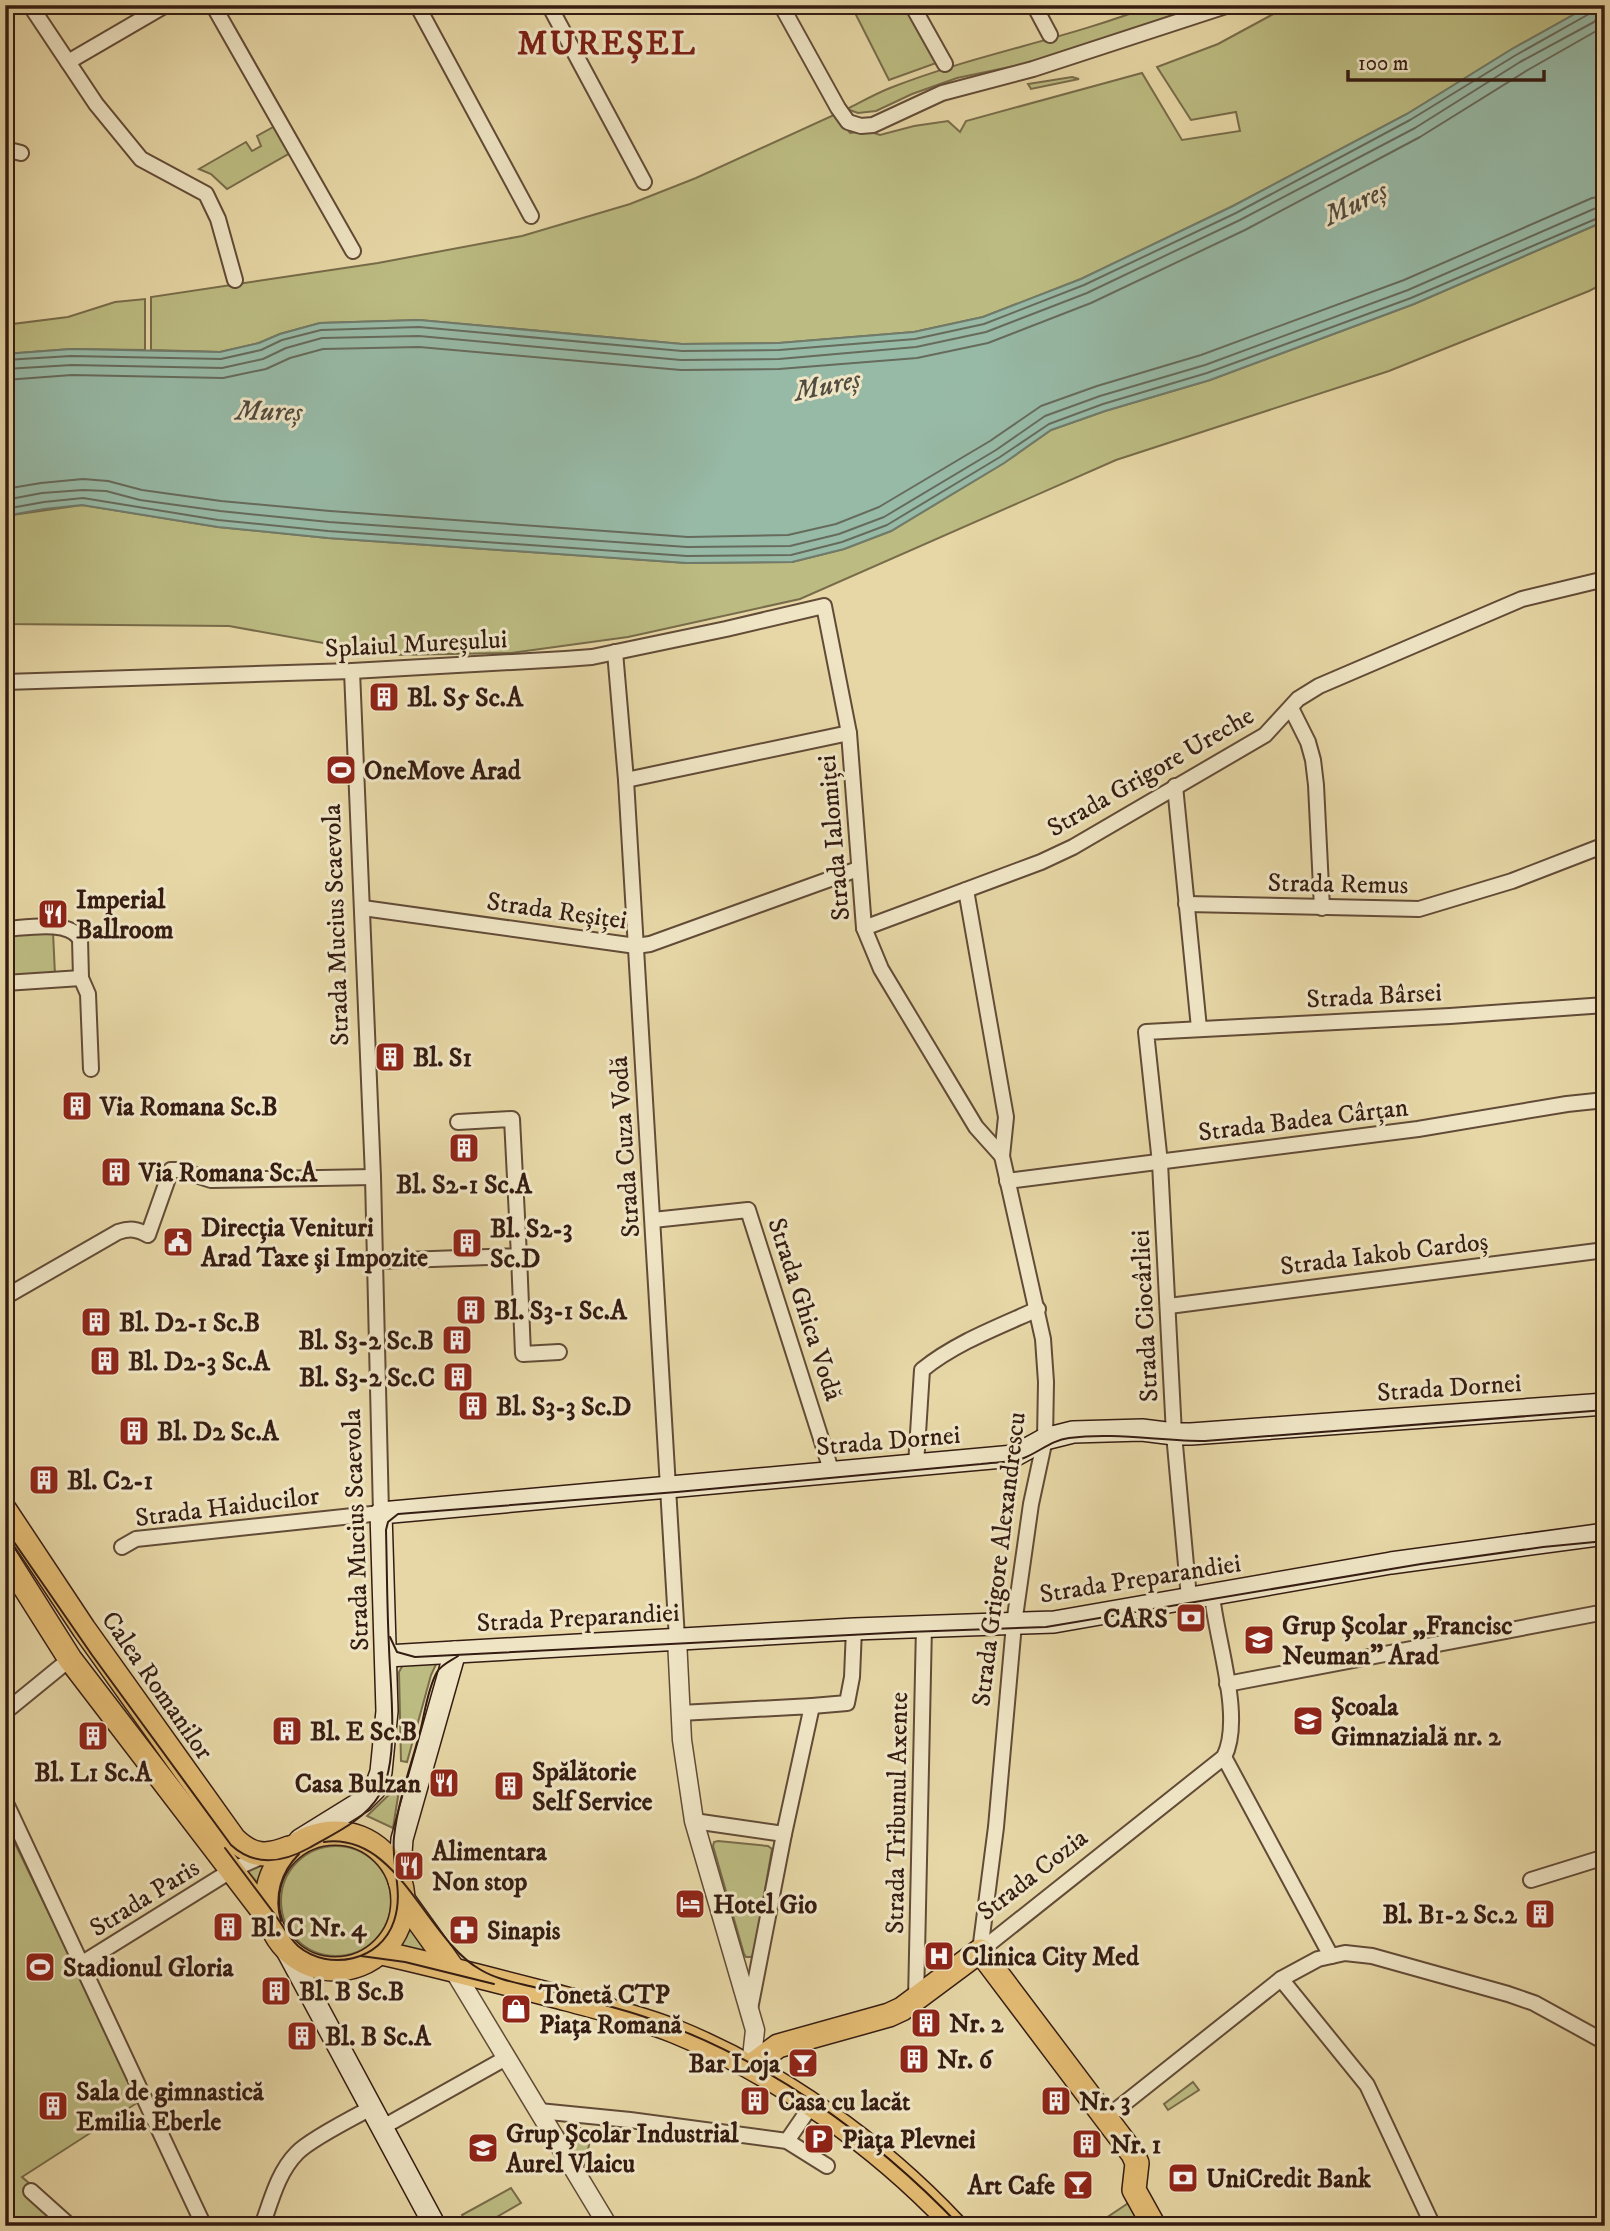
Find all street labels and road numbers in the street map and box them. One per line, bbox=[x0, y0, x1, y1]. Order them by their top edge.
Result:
street label: Splaiul Mureșului bbox=[324, 623, 508, 666]
street label: Strada Grigore Ureche bbox=[1041, 700, 1260, 845]
street label: Strada Ialomiței bbox=[811, 754, 858, 922]
street label: Strada Mucius Scaevola bbox=[316, 803, 357, 1047]
street label: Strada Remus bbox=[1267, 867, 1409, 902]
street label: Strada Reșiței bbox=[484, 885, 629, 938]
street label: Strada Bârsei bbox=[1306, 976, 1443, 1017]
street label: Strada Cuza Vodă bbox=[603, 1055, 648, 1239]
street label: Strada Badea Cârțan bbox=[1196, 1091, 1410, 1150]
street label: Strada Ghica Vodă bbox=[759, 1214, 850, 1405]
street label: Strada Iakob Cardoș bbox=[1278, 1225, 1490, 1284]
street label: Strada Ciocârliei bbox=[1125, 1229, 1166, 1403]
street label: Strada Dornei bbox=[1376, 1367, 1523, 1410]
street label: Strada Mucius Scaevola bbox=[336, 1408, 377, 1652]
street label: Strada Grigore Alexandrescu bbox=[965, 1410, 1034, 1708]
street label: Strada Dornei bbox=[815, 1419, 962, 1464]
street label: Strada Haiducilor bbox=[133, 1480, 321, 1535]
street label: Strada Preparandiei bbox=[1037, 1547, 1243, 1612]
street label: Strada Preparandiei bbox=[476, 1597, 680, 1640]
street label: Calea Romanilor bbox=[93, 1605, 220, 1767]
street label: Strada Tribunul Axente bbox=[879, 1692, 916, 1934]
street label: Strada Cozia bbox=[971, 1822, 1095, 1929]
street label: Strada Paris bbox=[84, 1852, 206, 1945]

